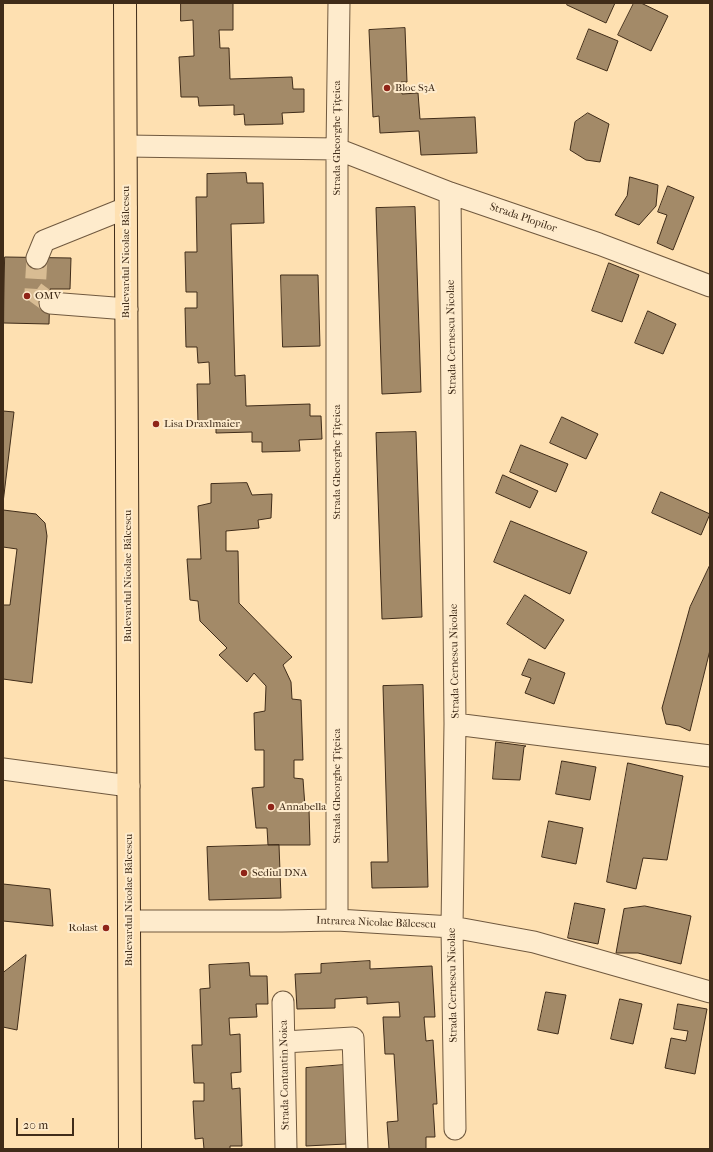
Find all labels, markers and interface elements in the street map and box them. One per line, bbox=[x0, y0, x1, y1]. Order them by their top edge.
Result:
street label: Strada Gheorghe Țițeica bbox=[330, 80, 344, 196]
place label: Bloc S3A bbox=[395, 81, 435, 95]
marker: Bloc S3A bbox=[382, 83, 392, 93]
street label: Bulevardul Nicolae Bălcescu bbox=[119, 186, 133, 318]
street label: Strada Plopilor bbox=[488, 200, 558, 236]
street label: Strada Cernescu Nicolae bbox=[444, 279, 460, 395]
place label: OMV bbox=[35, 289, 61, 303]
marker: OMV bbox=[22, 291, 32, 301]
street label: Strada Gheorghe Țițeica bbox=[330, 404, 344, 520]
place label: Lisa Draxlmaier bbox=[164, 417, 240, 431]
marker: Lisa Draxlmaier bbox=[151, 419, 161, 429]
street label: Bulevardul Nicolae Bălcescu bbox=[121, 510, 135, 642]
street label: Strada Cernescu Nicolae bbox=[447, 603, 463, 719]
street label: Strada Gheorghe Țițeica bbox=[330, 728, 344, 844]
place label: Annabella bbox=[279, 800, 326, 814]
marker: Annabella bbox=[266, 802, 276, 812]
street label: Bulevardul Nicolae Bălcescu bbox=[122, 834, 136, 966]
place label: Sediul DNA bbox=[252, 866, 307, 880]
marker: Sediul DNA bbox=[239, 868, 249, 878]
street label: Intrarea Nicolae Bălcescu bbox=[316, 914, 436, 932]
place label: Rolast bbox=[69, 921, 98, 935]
marker: Rolast bbox=[101, 923, 111, 933]
street label: Strada Cernescu Nicolae bbox=[445, 927, 461, 1043]
street label: Strada Contantin Noica bbox=[277, 1020, 293, 1130]
scale bar bbox=[18, 1110, 76, 1136]
text: 20 m bbox=[23, 1118, 48, 1132]

